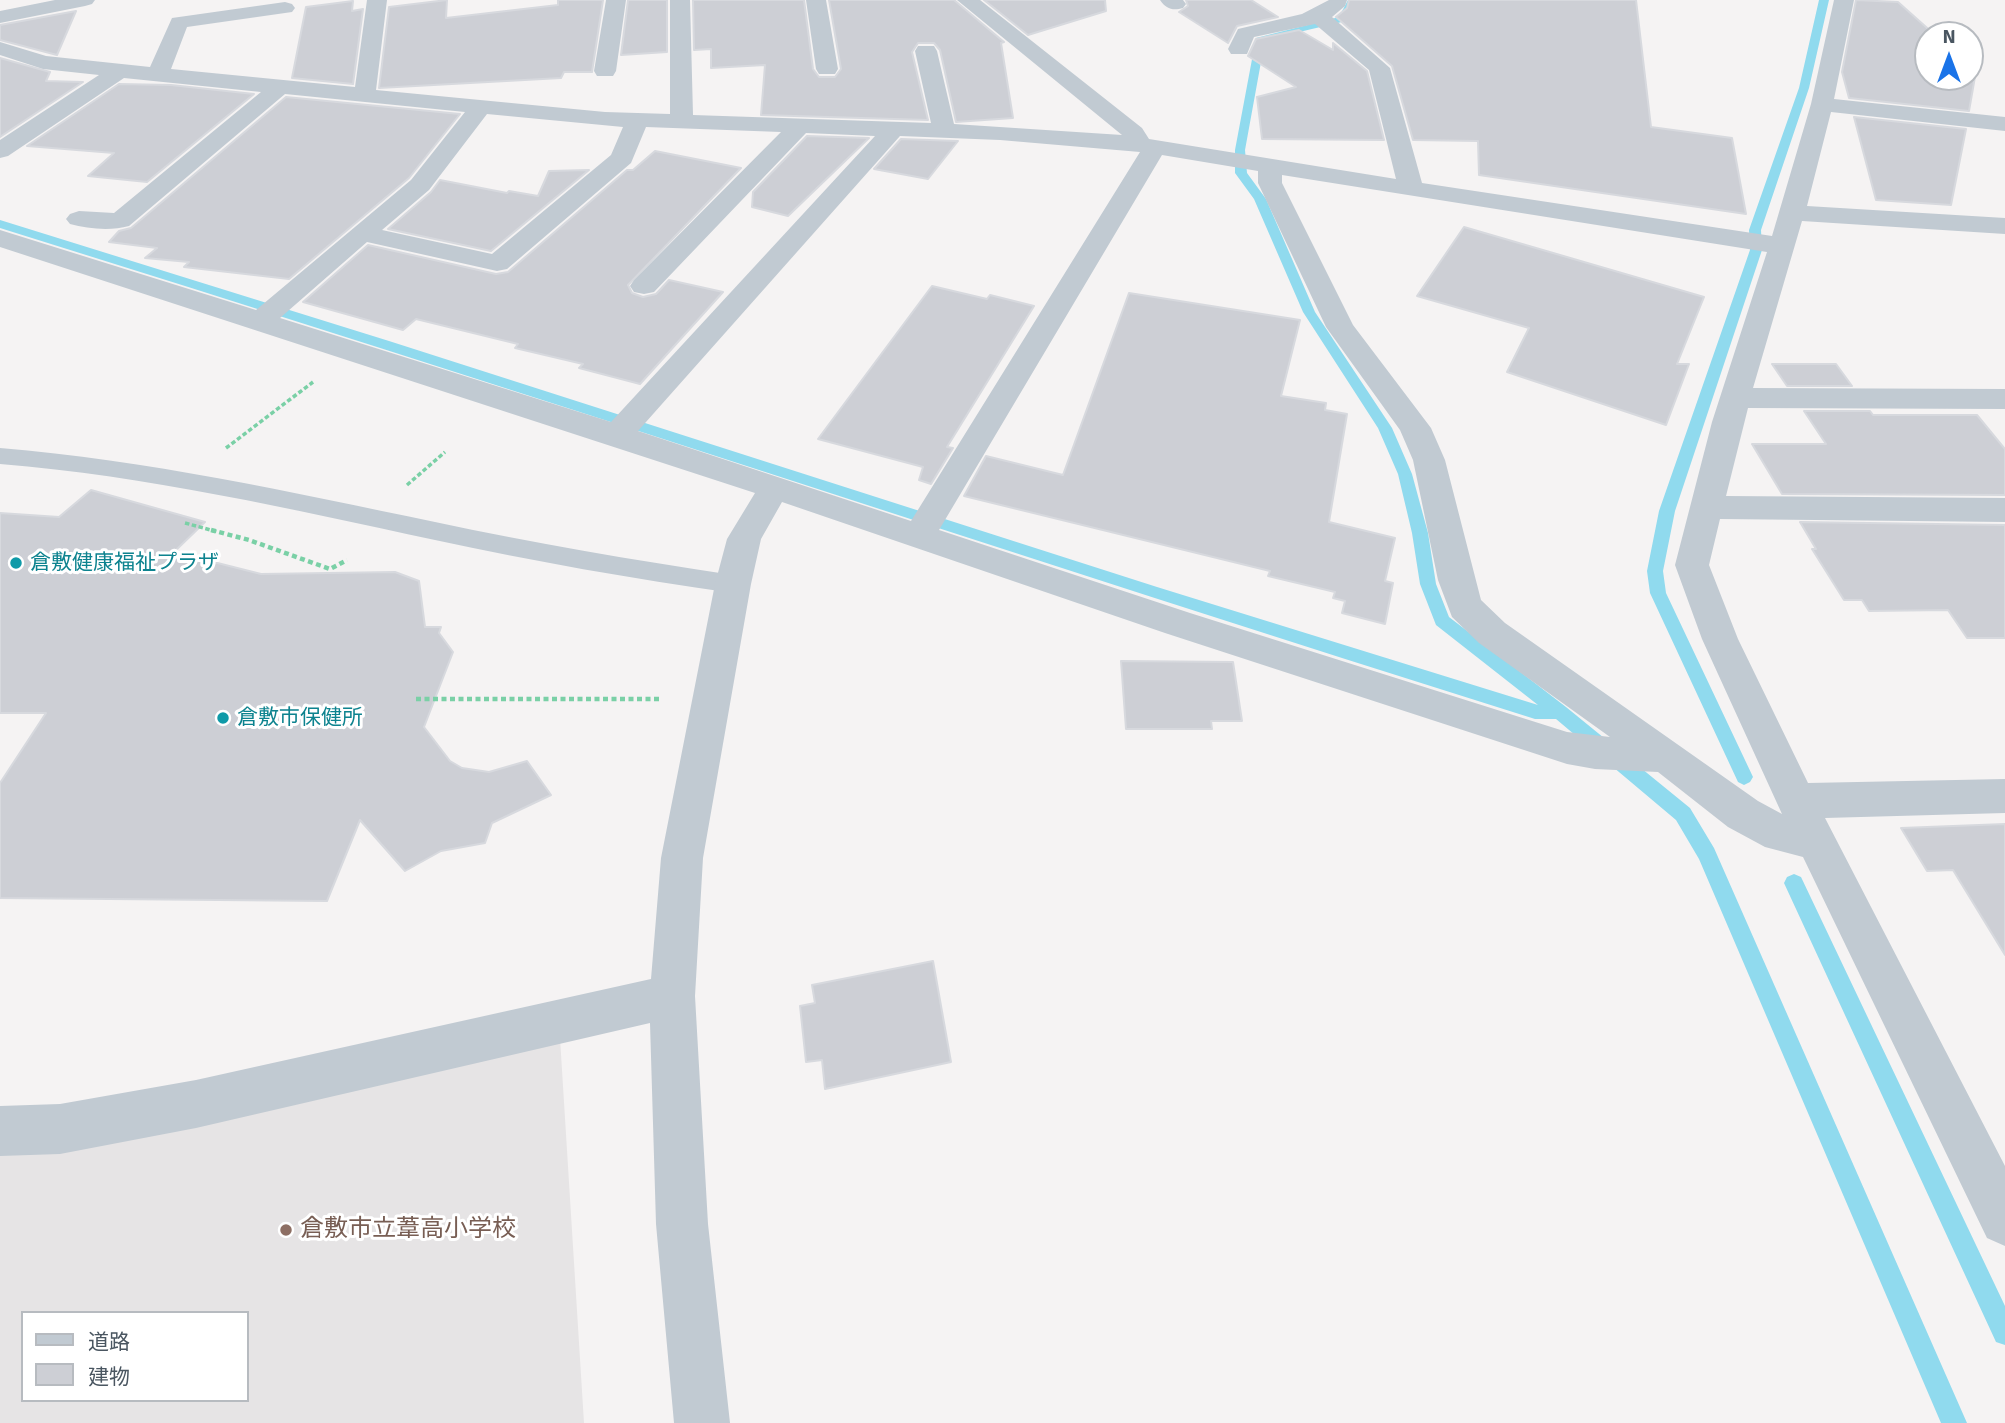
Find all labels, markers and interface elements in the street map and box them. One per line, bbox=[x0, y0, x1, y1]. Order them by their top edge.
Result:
north arrow bbox=[1914, 21, 1984, 91]
text: N bbox=[1942, 25, 1956, 49]
place label: 倉敷健康福祉プラザ bbox=[30, 550, 219, 576]
marker: 倉敷健康福祉プラザ bbox=[8, 555, 24, 571]
place label: 倉敷市保健所 bbox=[237, 705, 363, 731]
marker: 倉敷市保健所 bbox=[215, 710, 231, 726]
place label: 倉敷市立葦高小学校 bbox=[300, 1216, 516, 1244]
marker: 倉敷市立葦高小学校 bbox=[278, 1222, 294, 1238]
legend bbox=[21, 1311, 248, 1402]
text: 道路 bbox=[88, 1329, 130, 1355]
text: 建物 bbox=[88, 1364, 130, 1390]

